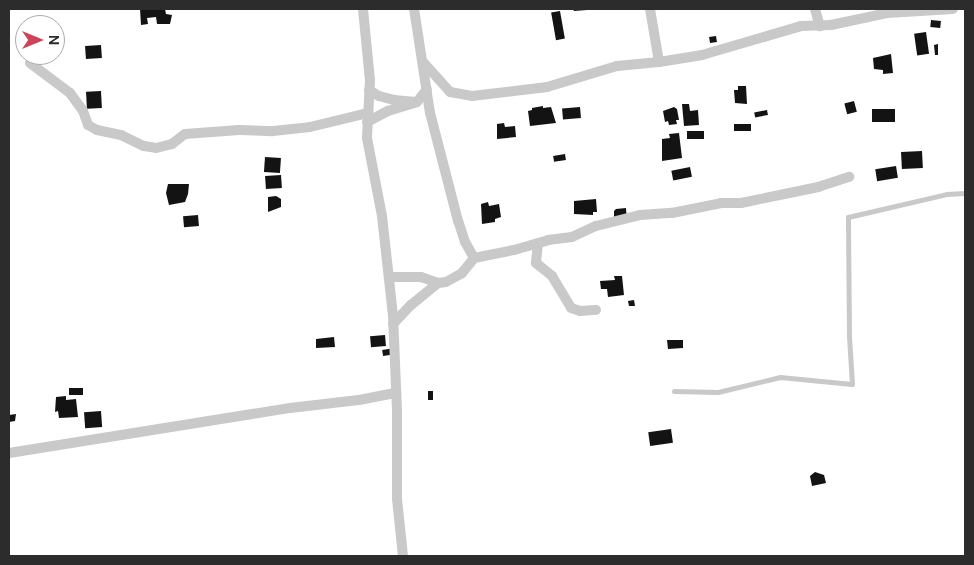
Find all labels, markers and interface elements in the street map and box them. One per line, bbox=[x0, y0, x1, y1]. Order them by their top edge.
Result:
north arrow bbox=[15, 15, 65, 65]
text: N bbox=[45, 35, 63, 45]

